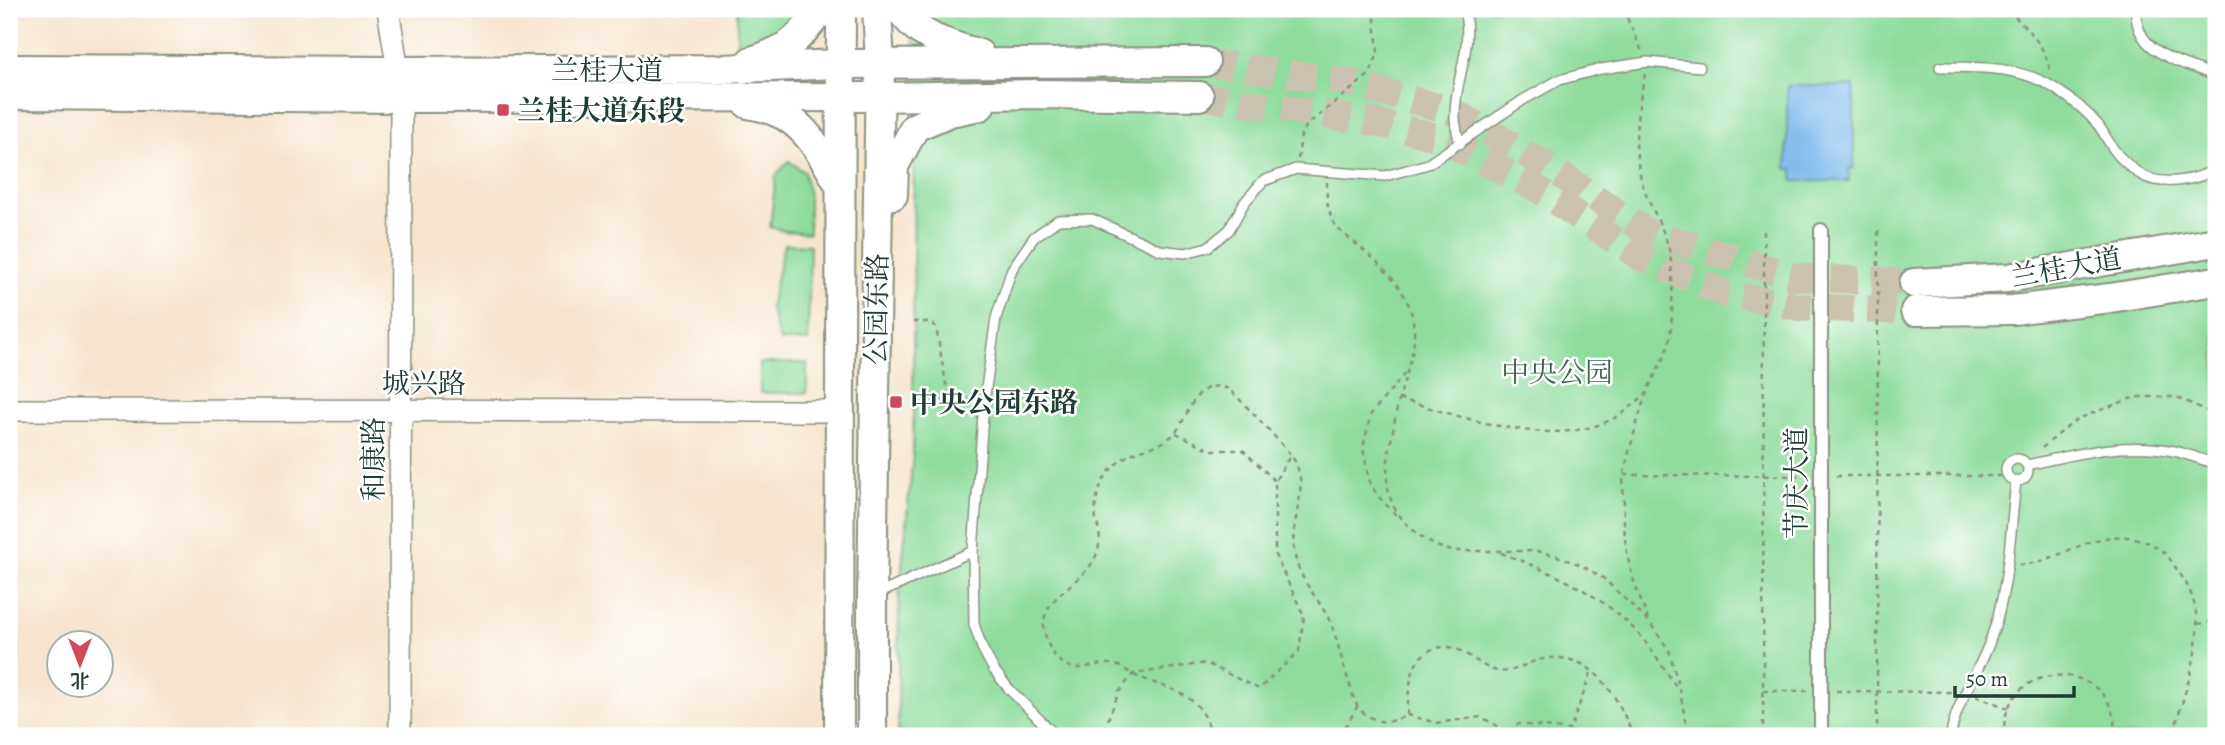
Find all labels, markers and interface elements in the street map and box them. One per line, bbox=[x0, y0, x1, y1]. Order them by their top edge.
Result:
street label: 兰桂大道 bbox=[551, 52, 663, 90]
place label: 兰桂大道东段 bbox=[517, 92, 685, 130]
marker: 兰桂大道东段 bbox=[495, 102, 511, 118]
street label: 兰桂大道 bbox=[2008, 240, 2125, 296]
street label: 公园东路 bbox=[857, 253, 897, 365]
park label: 中央公园 bbox=[1501, 354, 1613, 392]
street label: 城兴路 bbox=[382, 365, 466, 403]
place label: 中央公园东路 bbox=[910, 384, 1078, 422]
marker: 中央公园东路 bbox=[888, 394, 904, 410]
street label: 和康路 bbox=[355, 417, 393, 501]
street label: 节庆大道 bbox=[1778, 427, 1816, 539]
north arrow bbox=[46, 630, 116, 700]
scale bar bbox=[1955, 654, 2074, 698]
text: 50 m bbox=[1966, 665, 2008, 693]
text: 北 bbox=[70, 667, 90, 693]

